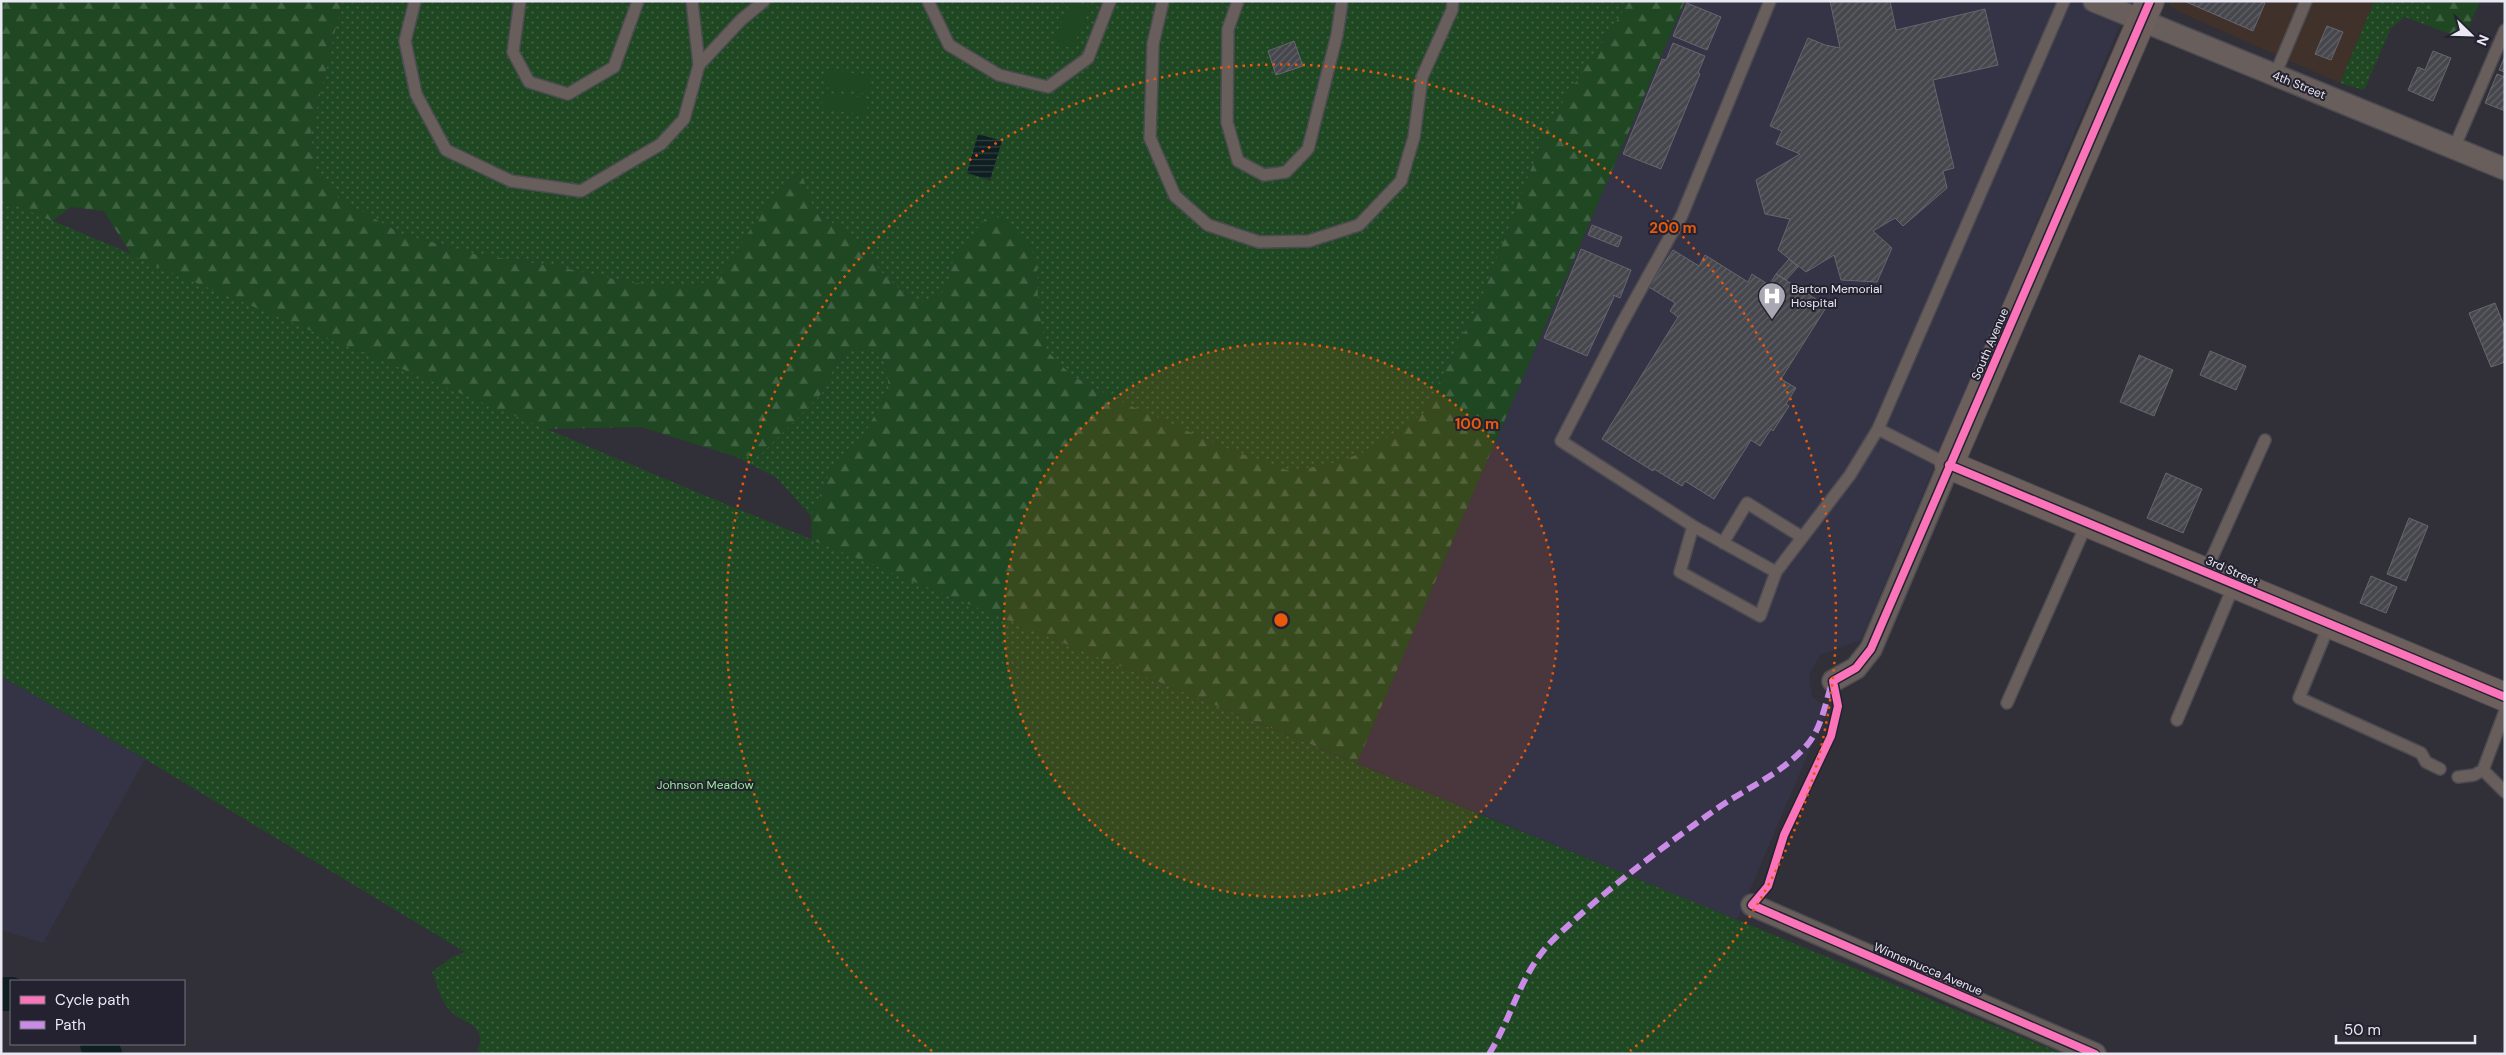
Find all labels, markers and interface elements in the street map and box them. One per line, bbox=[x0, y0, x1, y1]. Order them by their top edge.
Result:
north arrow bbox=[2446, 10, 2496, 60]
text: N bbox=[2473, 32, 2493, 48]
street label: 4th Street bbox=[2270, 67, 2328, 103]
text: 200 m bbox=[1649, 218, 1697, 238]
hospital icon: Barton Memorial Hospital bbox=[1757, 281, 1787, 320]
place label: Barton Memorial Hospital bbox=[1791, 281, 1882, 311]
street label: South Avenue bbox=[1968, 305, 2012, 382]
text: 100 m bbox=[1455, 414, 1499, 434]
street label: 3rd Street bbox=[2203, 552, 2261, 590]
centre of rings bbox=[1272, 611, 1290, 629]
park label: Johnson Meadow bbox=[656, 777, 754, 793]
street label: Winnemucca Avenue bbox=[1871, 939, 1985, 999]
legend bbox=[10, 980, 185, 1045]
text: Cycle path bbox=[55, 990, 130, 1010]
scale bar bbox=[2336, 1012, 2475, 1044]
text: Path bbox=[55, 1015, 86, 1035]
text: 50 m bbox=[2344, 1020, 2381, 1040]

